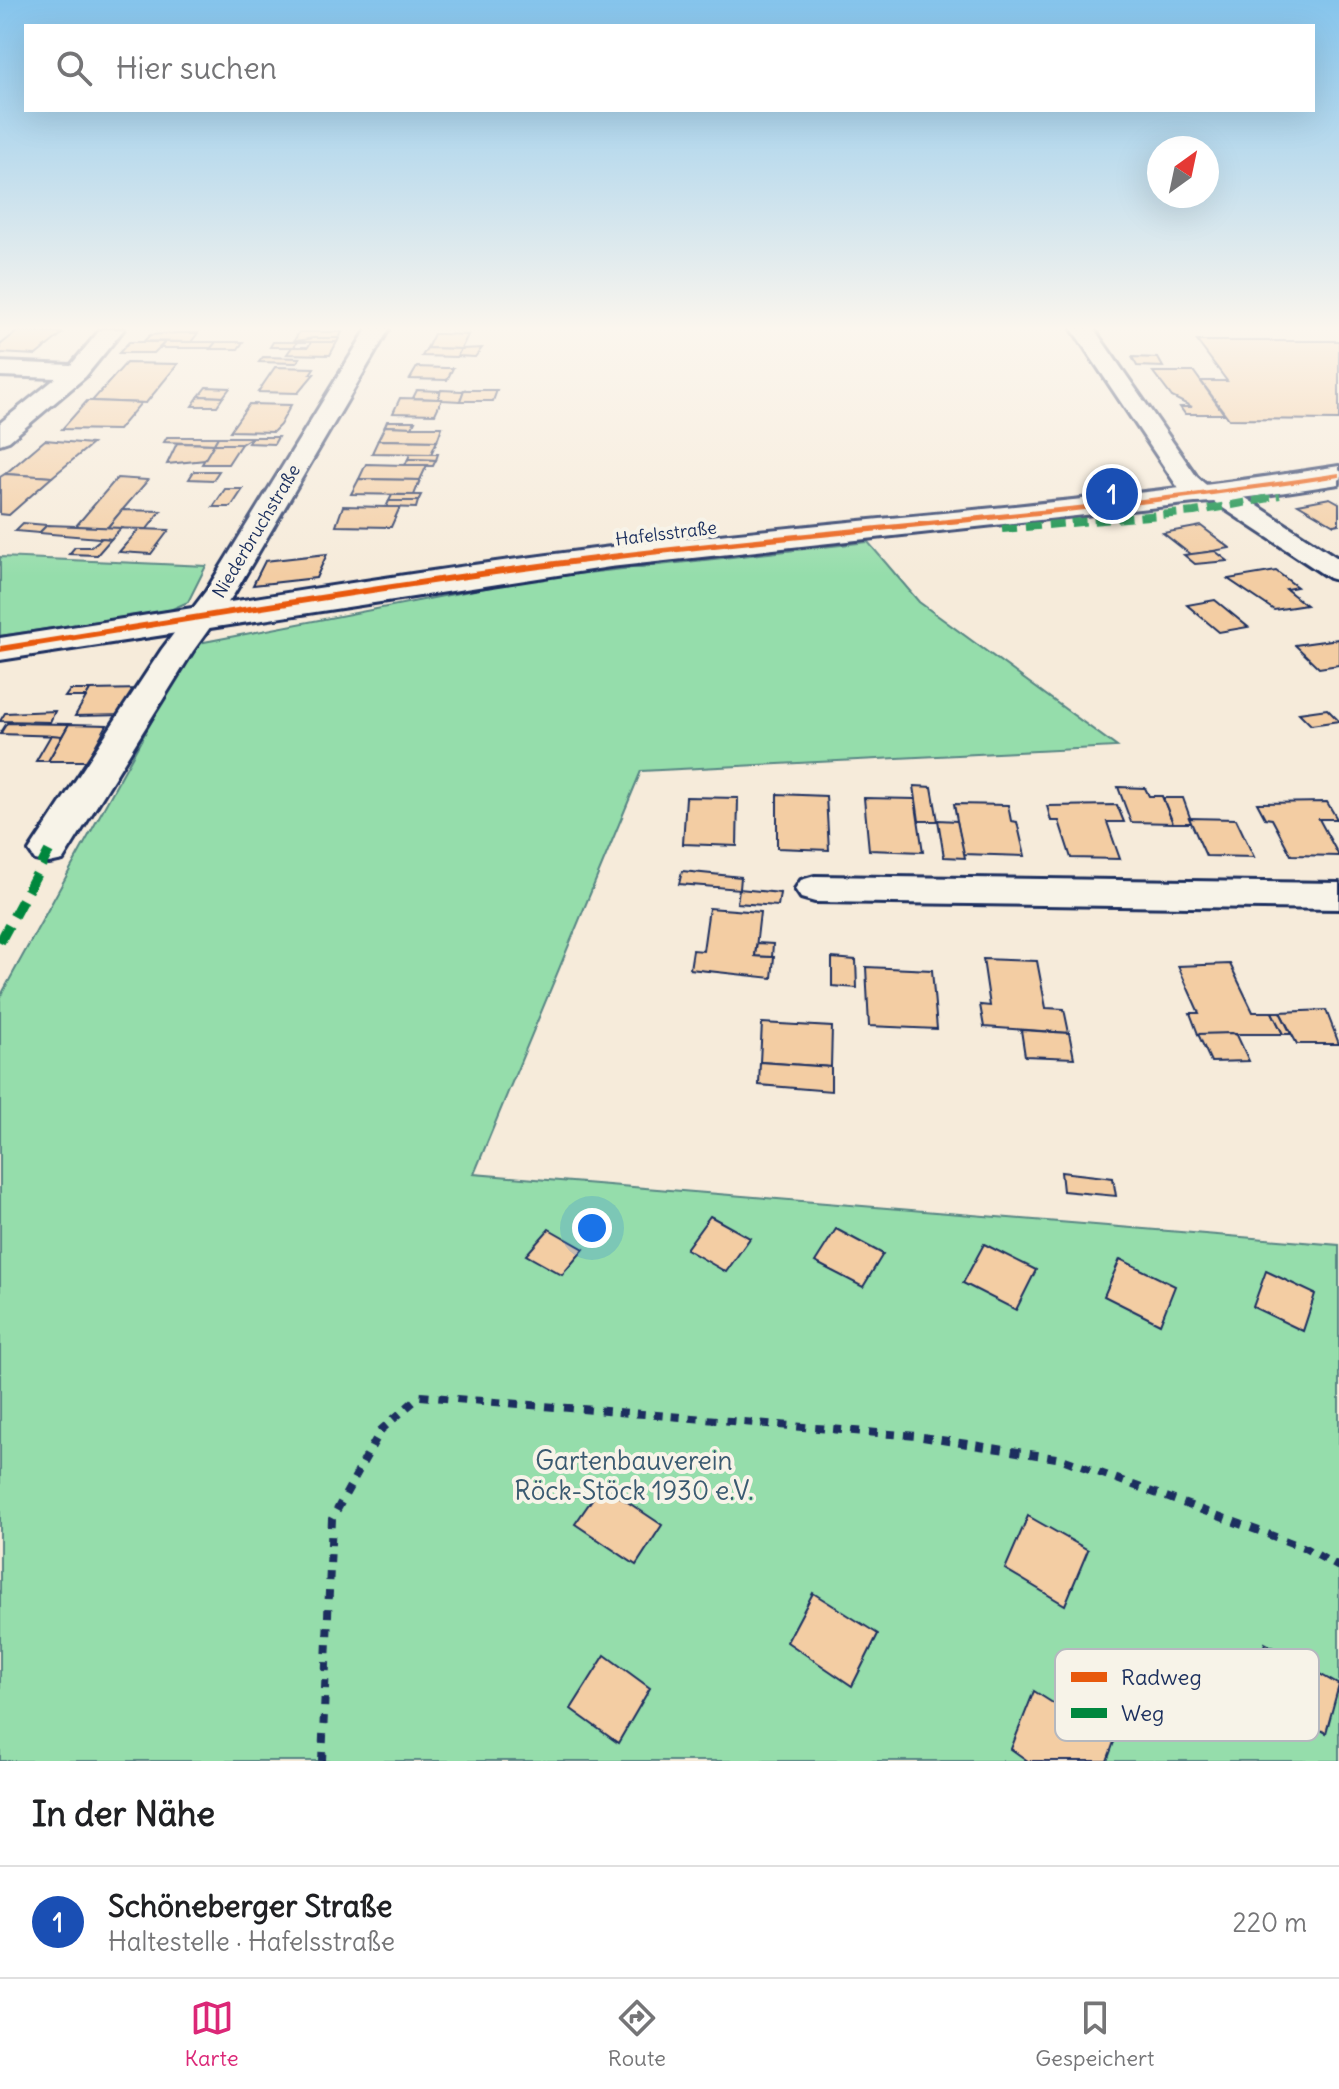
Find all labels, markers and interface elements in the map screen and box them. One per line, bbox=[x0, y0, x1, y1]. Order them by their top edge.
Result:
search box bbox=[24, 24, 1315, 112]
icon: search bbox=[52, 46, 96, 90]
text: Hier suchen bbox=[116, 49, 277, 87]
north arrow bbox=[1147, 136, 1219, 208]
street label: Niederbruchstraße bbox=[207, 460, 305, 602]
pin: 1 bbox=[1086, 464, 1138, 524]
street label: Hafelsstraße bbox=[614, 515, 718, 551]
your location bbox=[572, 1208, 612, 1248]
park label: Gartenbauverein Röck-Stöck 1930 e.V. bbox=[514, 1444, 754, 1507]
legend bbox=[1055, 1649, 1319, 1741]
text: Radweg bbox=[1121, 1663, 1202, 1691]
text: Weg bbox=[1121, 1699, 1164, 1727]
text: In der Nähe bbox=[32, 1792, 215, 1835]
text: Schöneberger Straße bbox=[108, 1887, 392, 1925]
text: 1 bbox=[53, 1906, 63, 1939]
text: 220 m bbox=[1232, 1906, 1307, 1939]
text: Haltestelle · Hafelsstraße bbox=[108, 1925, 395, 1958]
tab: Karte bbox=[185, 1996, 239, 2072]
tab: Route bbox=[608, 1996, 666, 2072]
tab: Gespeichert bbox=[1035, 1996, 1154, 2072]

